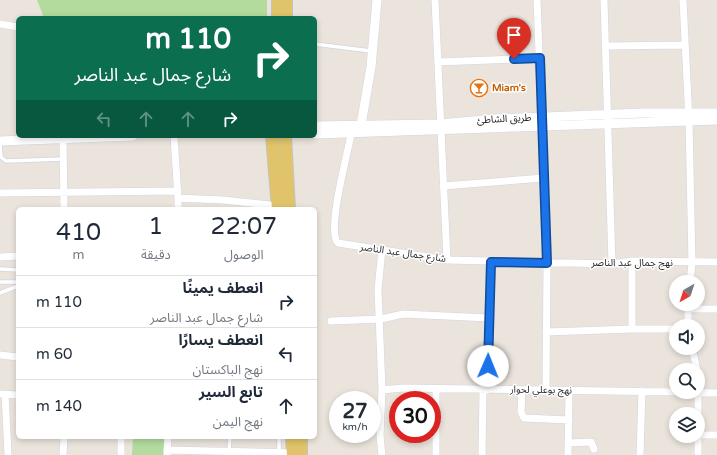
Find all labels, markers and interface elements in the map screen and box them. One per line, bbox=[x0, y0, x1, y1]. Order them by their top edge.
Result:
pin bbox=[497, 18, 531, 59]
text: 110 m bbox=[145, 22, 231, 56]
icon: arrive bbox=[503, 24, 525, 46]
icon: right bbox=[245, 32, 297, 84]
text: شارع جمال عبد الناصر bbox=[75, 64, 231, 86]
bar icon: Miam's bbox=[469, 78, 489, 98]
place label: Miam's bbox=[492, 82, 526, 94]
icon: left bbox=[93, 108, 115, 130]
icon: ahead bbox=[135, 108, 157, 130]
icon: ahead bbox=[177, 108, 199, 130]
icon: right bbox=[219, 108, 241, 130]
street label: طريق الشاطئ bbox=[476, 112, 532, 126]
text: 1 bbox=[148, 212, 163, 241]
text: 22:07 bbox=[211, 212, 277, 241]
text: 410 bbox=[56, 218, 101, 247]
street label: شارع جمال عبد الناصر bbox=[358, 241, 447, 266]
text: m bbox=[73, 247, 84, 263]
text: دقيقة bbox=[141, 247, 171, 263]
text: الوصول bbox=[224, 247, 264, 263]
street label: نهج جمال عبد الناصر bbox=[590, 257, 673, 270]
north arrow bbox=[669, 275, 705, 311]
map controls bbox=[669, 275, 705, 443]
text: انعطف يمينًا bbox=[182, 279, 263, 297]
icon: right bbox=[275, 291, 297, 313]
text: 110 m bbox=[36, 293, 82, 311]
text: شارع جمال عبد الناصر bbox=[150, 310, 263, 326]
button: sound bbox=[669, 319, 705, 355]
text: انعطف يسارًا bbox=[179, 331, 263, 349]
icon: left bbox=[275, 343, 297, 365]
text: 60 m bbox=[36, 345, 73, 363]
position arrow bbox=[467, 345, 509, 387]
text: نهج الباكستان bbox=[192, 362, 263, 378]
button: search bbox=[669, 363, 705, 399]
text: تابع السير bbox=[199, 383, 263, 401]
street label: نهج بوعلي لحوار bbox=[509, 383, 572, 398]
speed limit sign: 30 bbox=[389, 391, 441, 443]
icon: ahead bbox=[275, 395, 297, 417]
text: 140 m bbox=[36, 397, 82, 415]
text: 27 bbox=[342, 400, 368, 424]
button: layers bbox=[669, 407, 705, 443]
text: نهج اليمن bbox=[213, 414, 263, 430]
text: km/h bbox=[342, 421, 368, 433]

